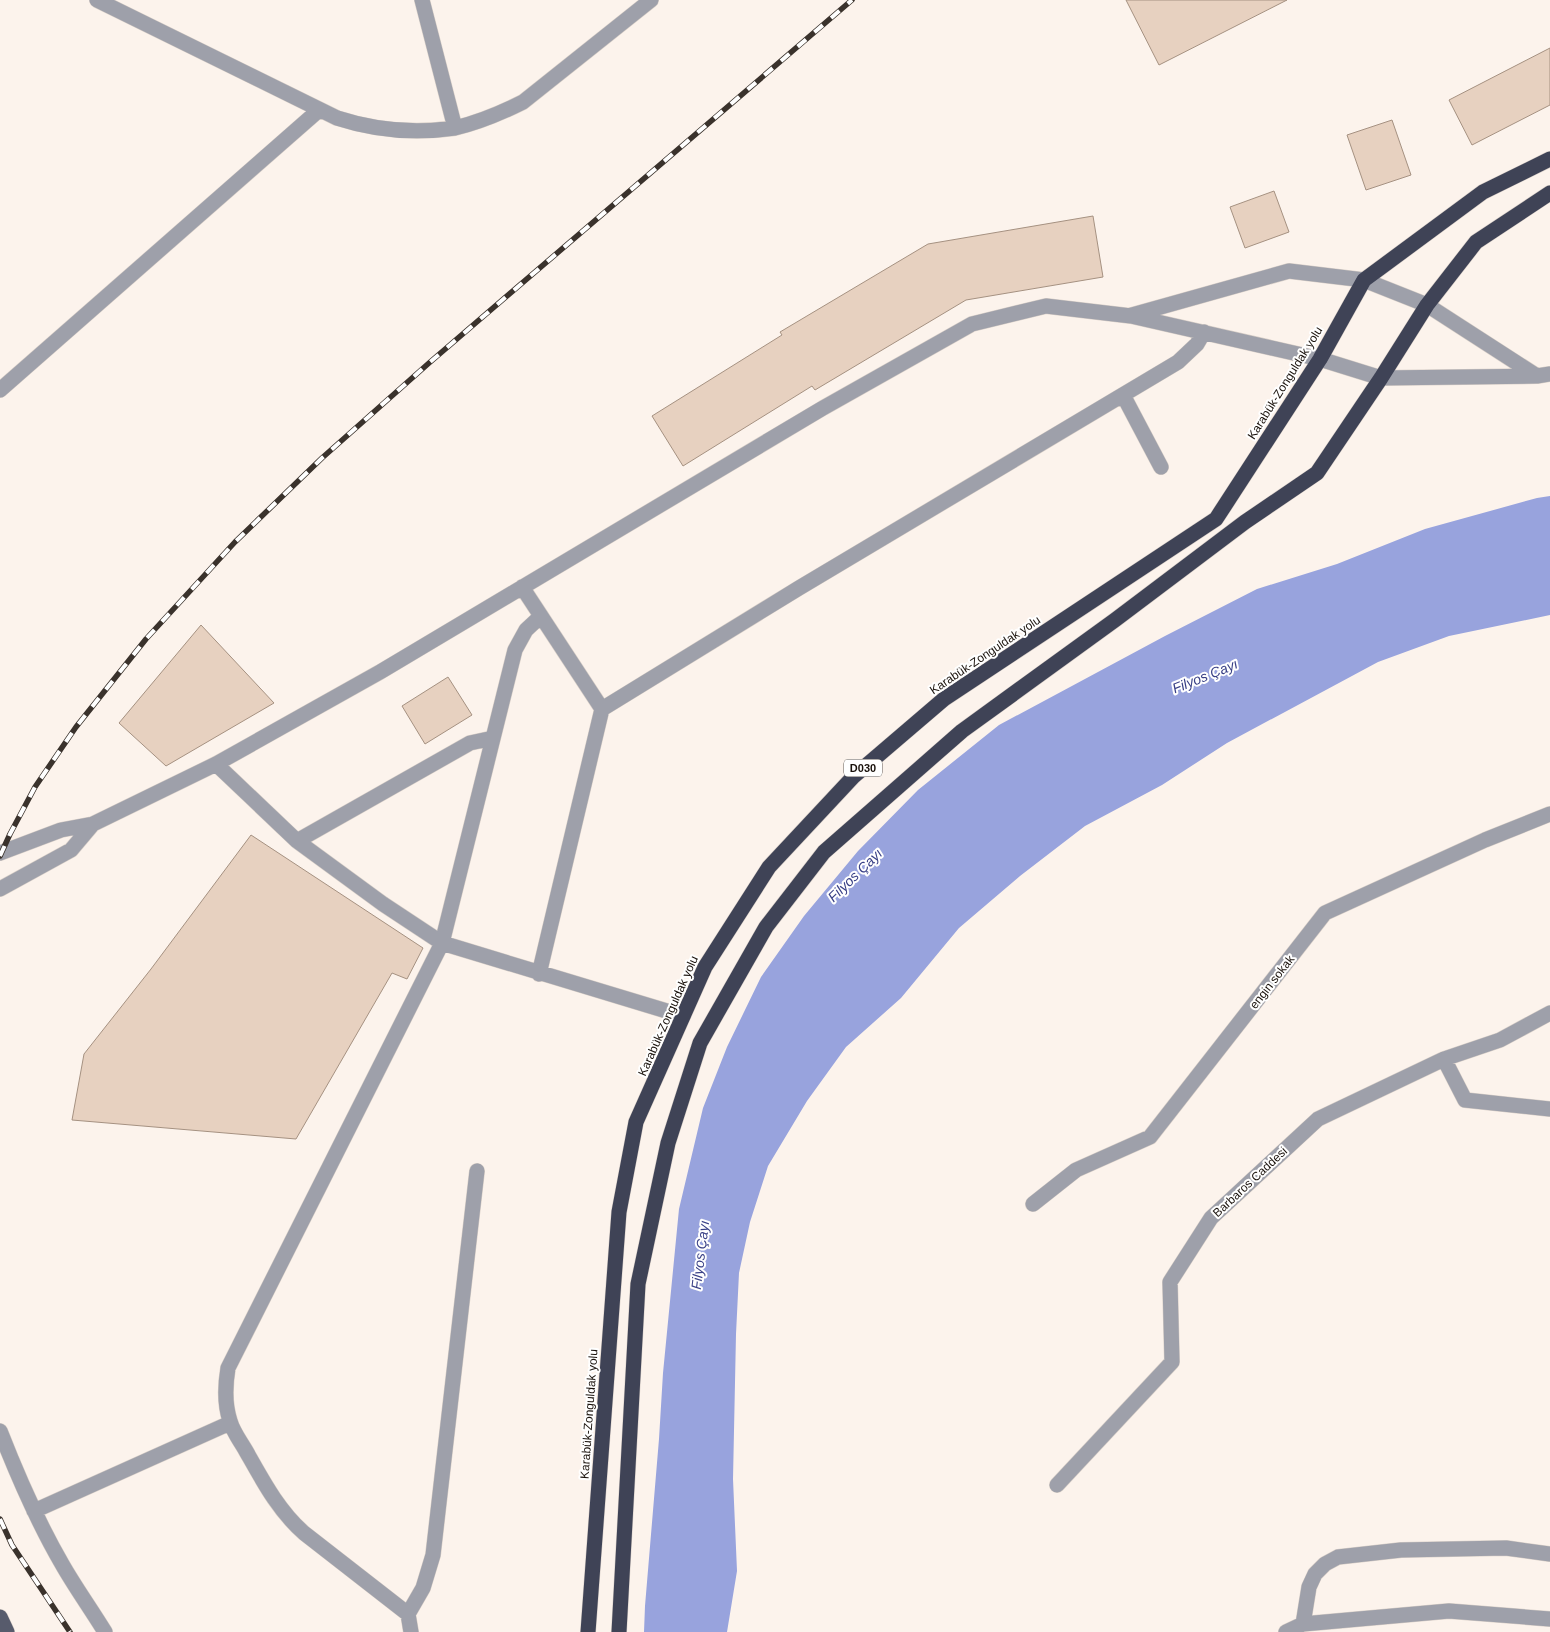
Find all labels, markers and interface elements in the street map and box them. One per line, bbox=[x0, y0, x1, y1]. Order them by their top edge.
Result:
street label: Karabük-Zonguldak yolu bbox=[1245, 324, 1325, 442]
street label: Karabük-Zonguldak yolu bbox=[927, 613, 1043, 697]
water label: Filyos Çayı bbox=[1170, 656, 1240, 696]
road number: D030 bbox=[844, 760, 882, 776]
water label: Filyos Çayı bbox=[825, 845, 886, 905]
street label: engin sokak bbox=[1247, 952, 1298, 1012]
street label: Karabük-Zonguldak yolu bbox=[635, 954, 701, 1078]
street label: Barbaros Caddesi bbox=[1210, 1144, 1290, 1220]
water label: Filyos Çayı bbox=[688, 1220, 712, 1290]
street label: Karabük-Zonguldak yolu bbox=[577, 1349, 601, 1479]

